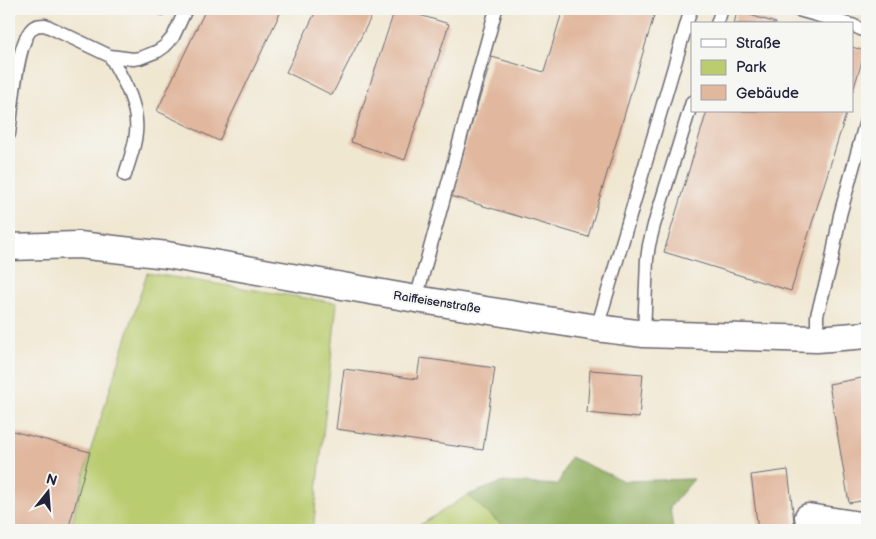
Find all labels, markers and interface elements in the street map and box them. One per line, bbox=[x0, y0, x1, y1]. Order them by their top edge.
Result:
legend bbox=[691, 22, 854, 112]
text: Straße bbox=[736, 34, 781, 53]
text: Park bbox=[736, 58, 767, 77]
text: Gebäude bbox=[736, 84, 799, 103]
street label: Raiffeisenstraße bbox=[392, 288, 482, 317]
north arrow bbox=[22, 466, 72, 516]
text: N bbox=[44, 470, 59, 490]

